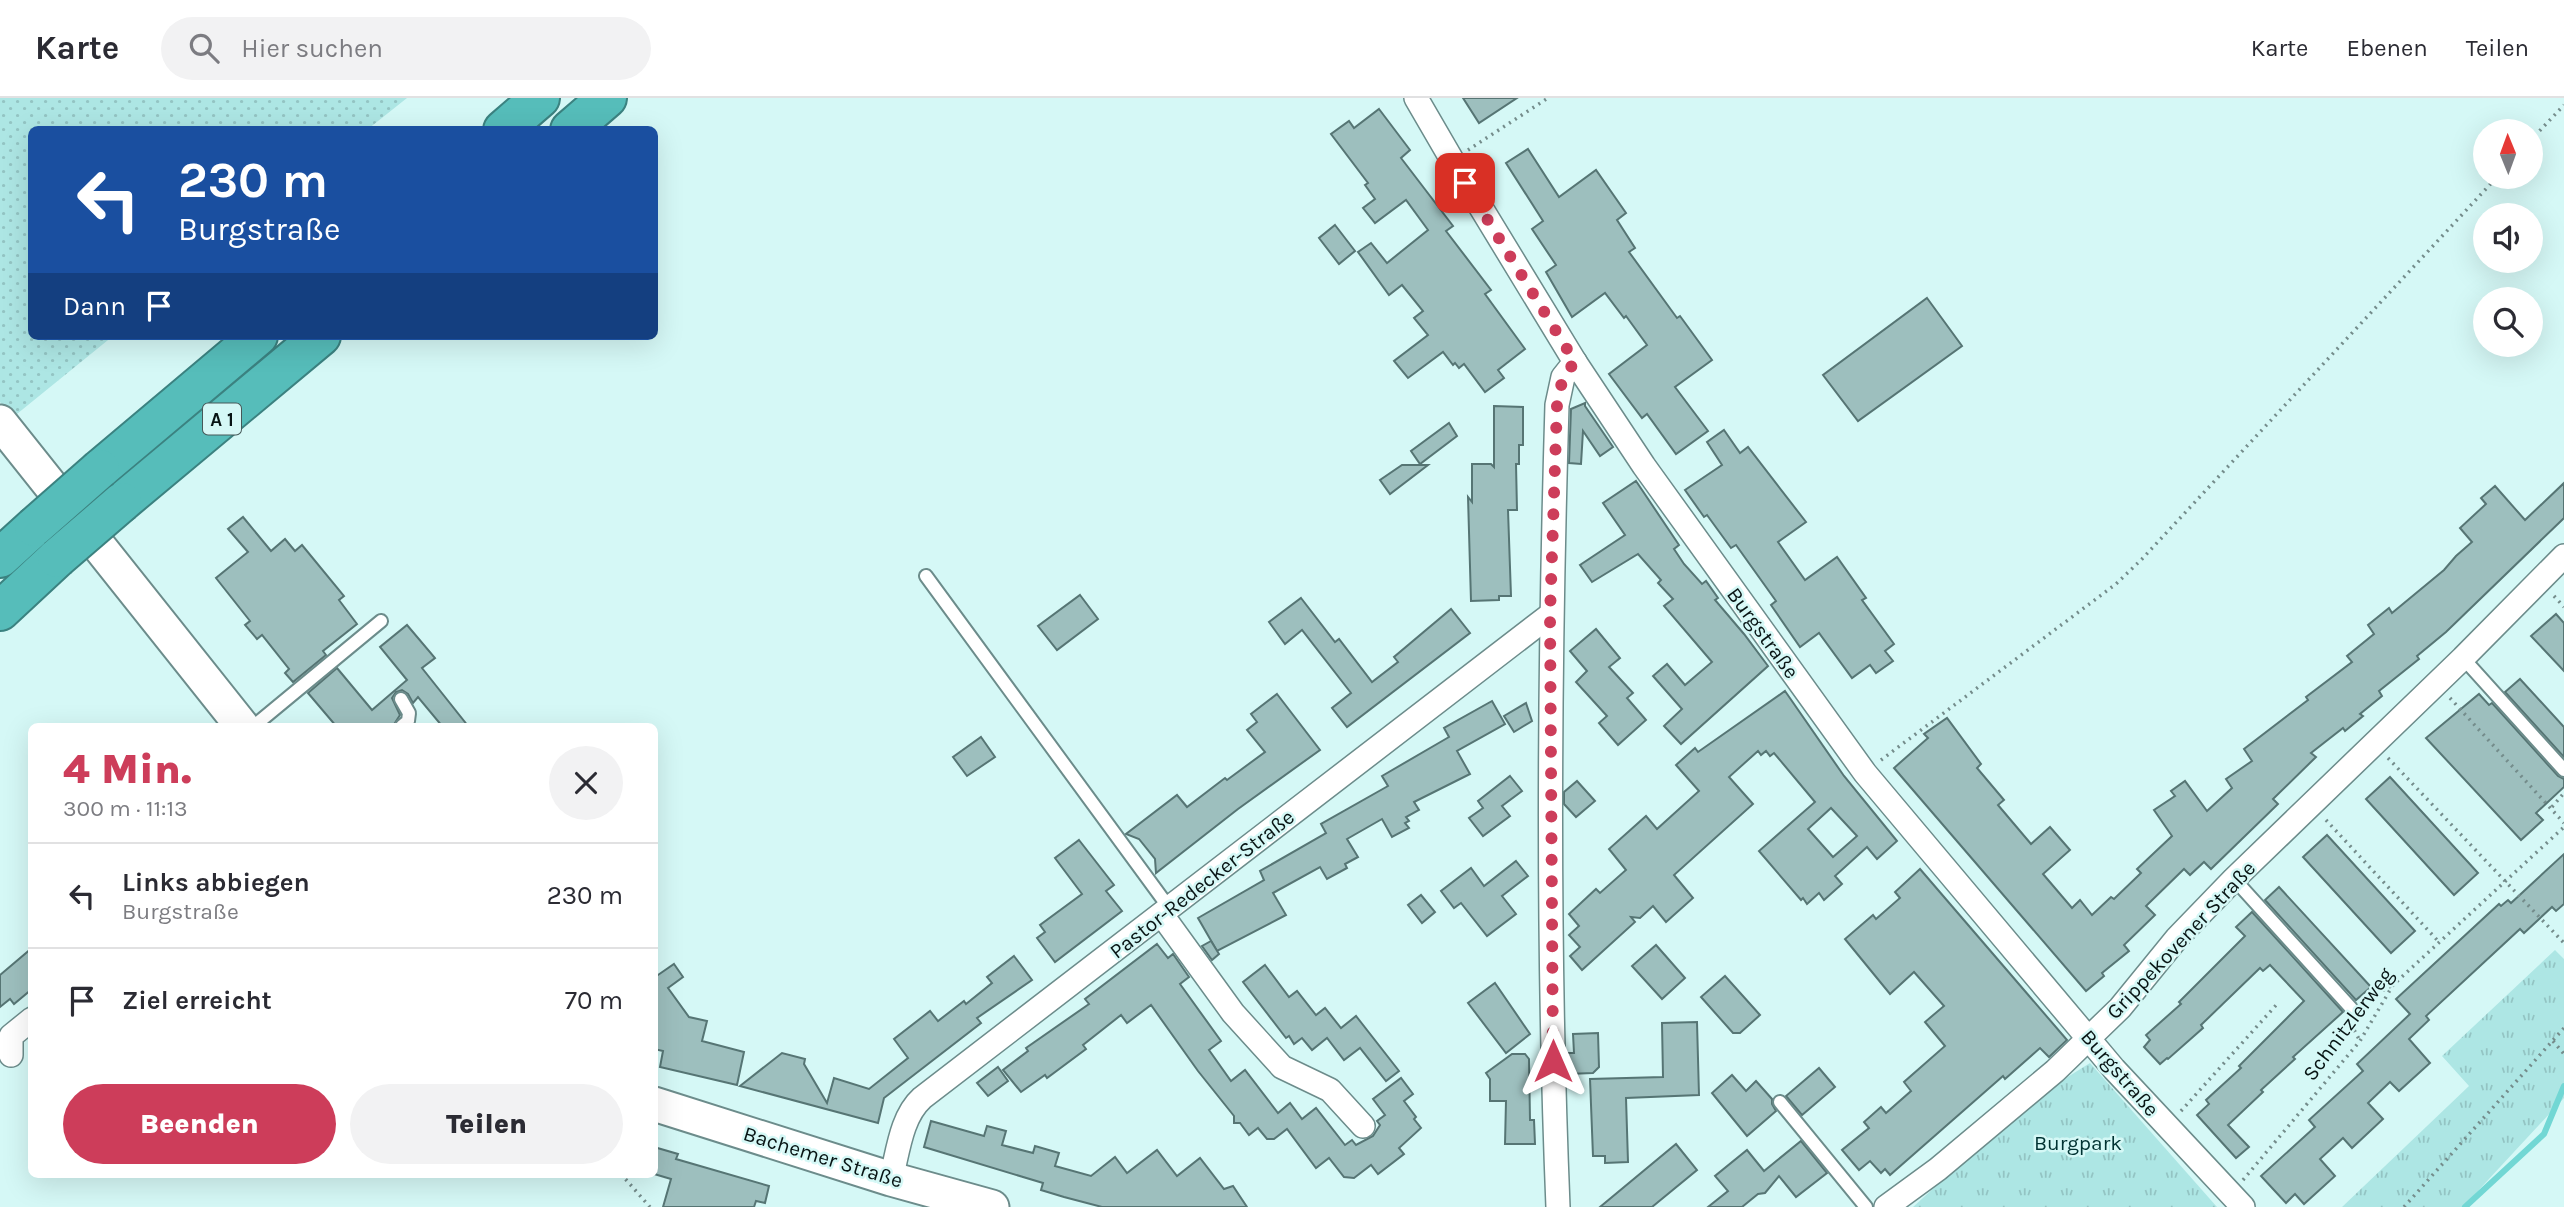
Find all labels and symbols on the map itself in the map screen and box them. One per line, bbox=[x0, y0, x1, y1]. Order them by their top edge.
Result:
north arrow bbox=[2473, 119, 2543, 189]
pin bbox=[1435, 153, 1495, 213]
road number: A 1 bbox=[203, 404, 241, 434]
street label: Burgstraße bbox=[1722, 583, 1804, 683]
street label: Pastor-Redecker-Straße bbox=[1105, 805, 1299, 963]
street label: Grippekovener Straße bbox=[2102, 856, 2260, 1024]
street label: Schnitzlerweg bbox=[2298, 963, 2398, 1085]
position arrow bbox=[1516, 1024, 1590, 1098]
street label: Burgstraße bbox=[2076, 1025, 2164, 1121]
street label: Bachemer Straße bbox=[740, 1121, 906, 1193]
park label: Burgpark bbox=[2034, 1131, 2122, 1155]

